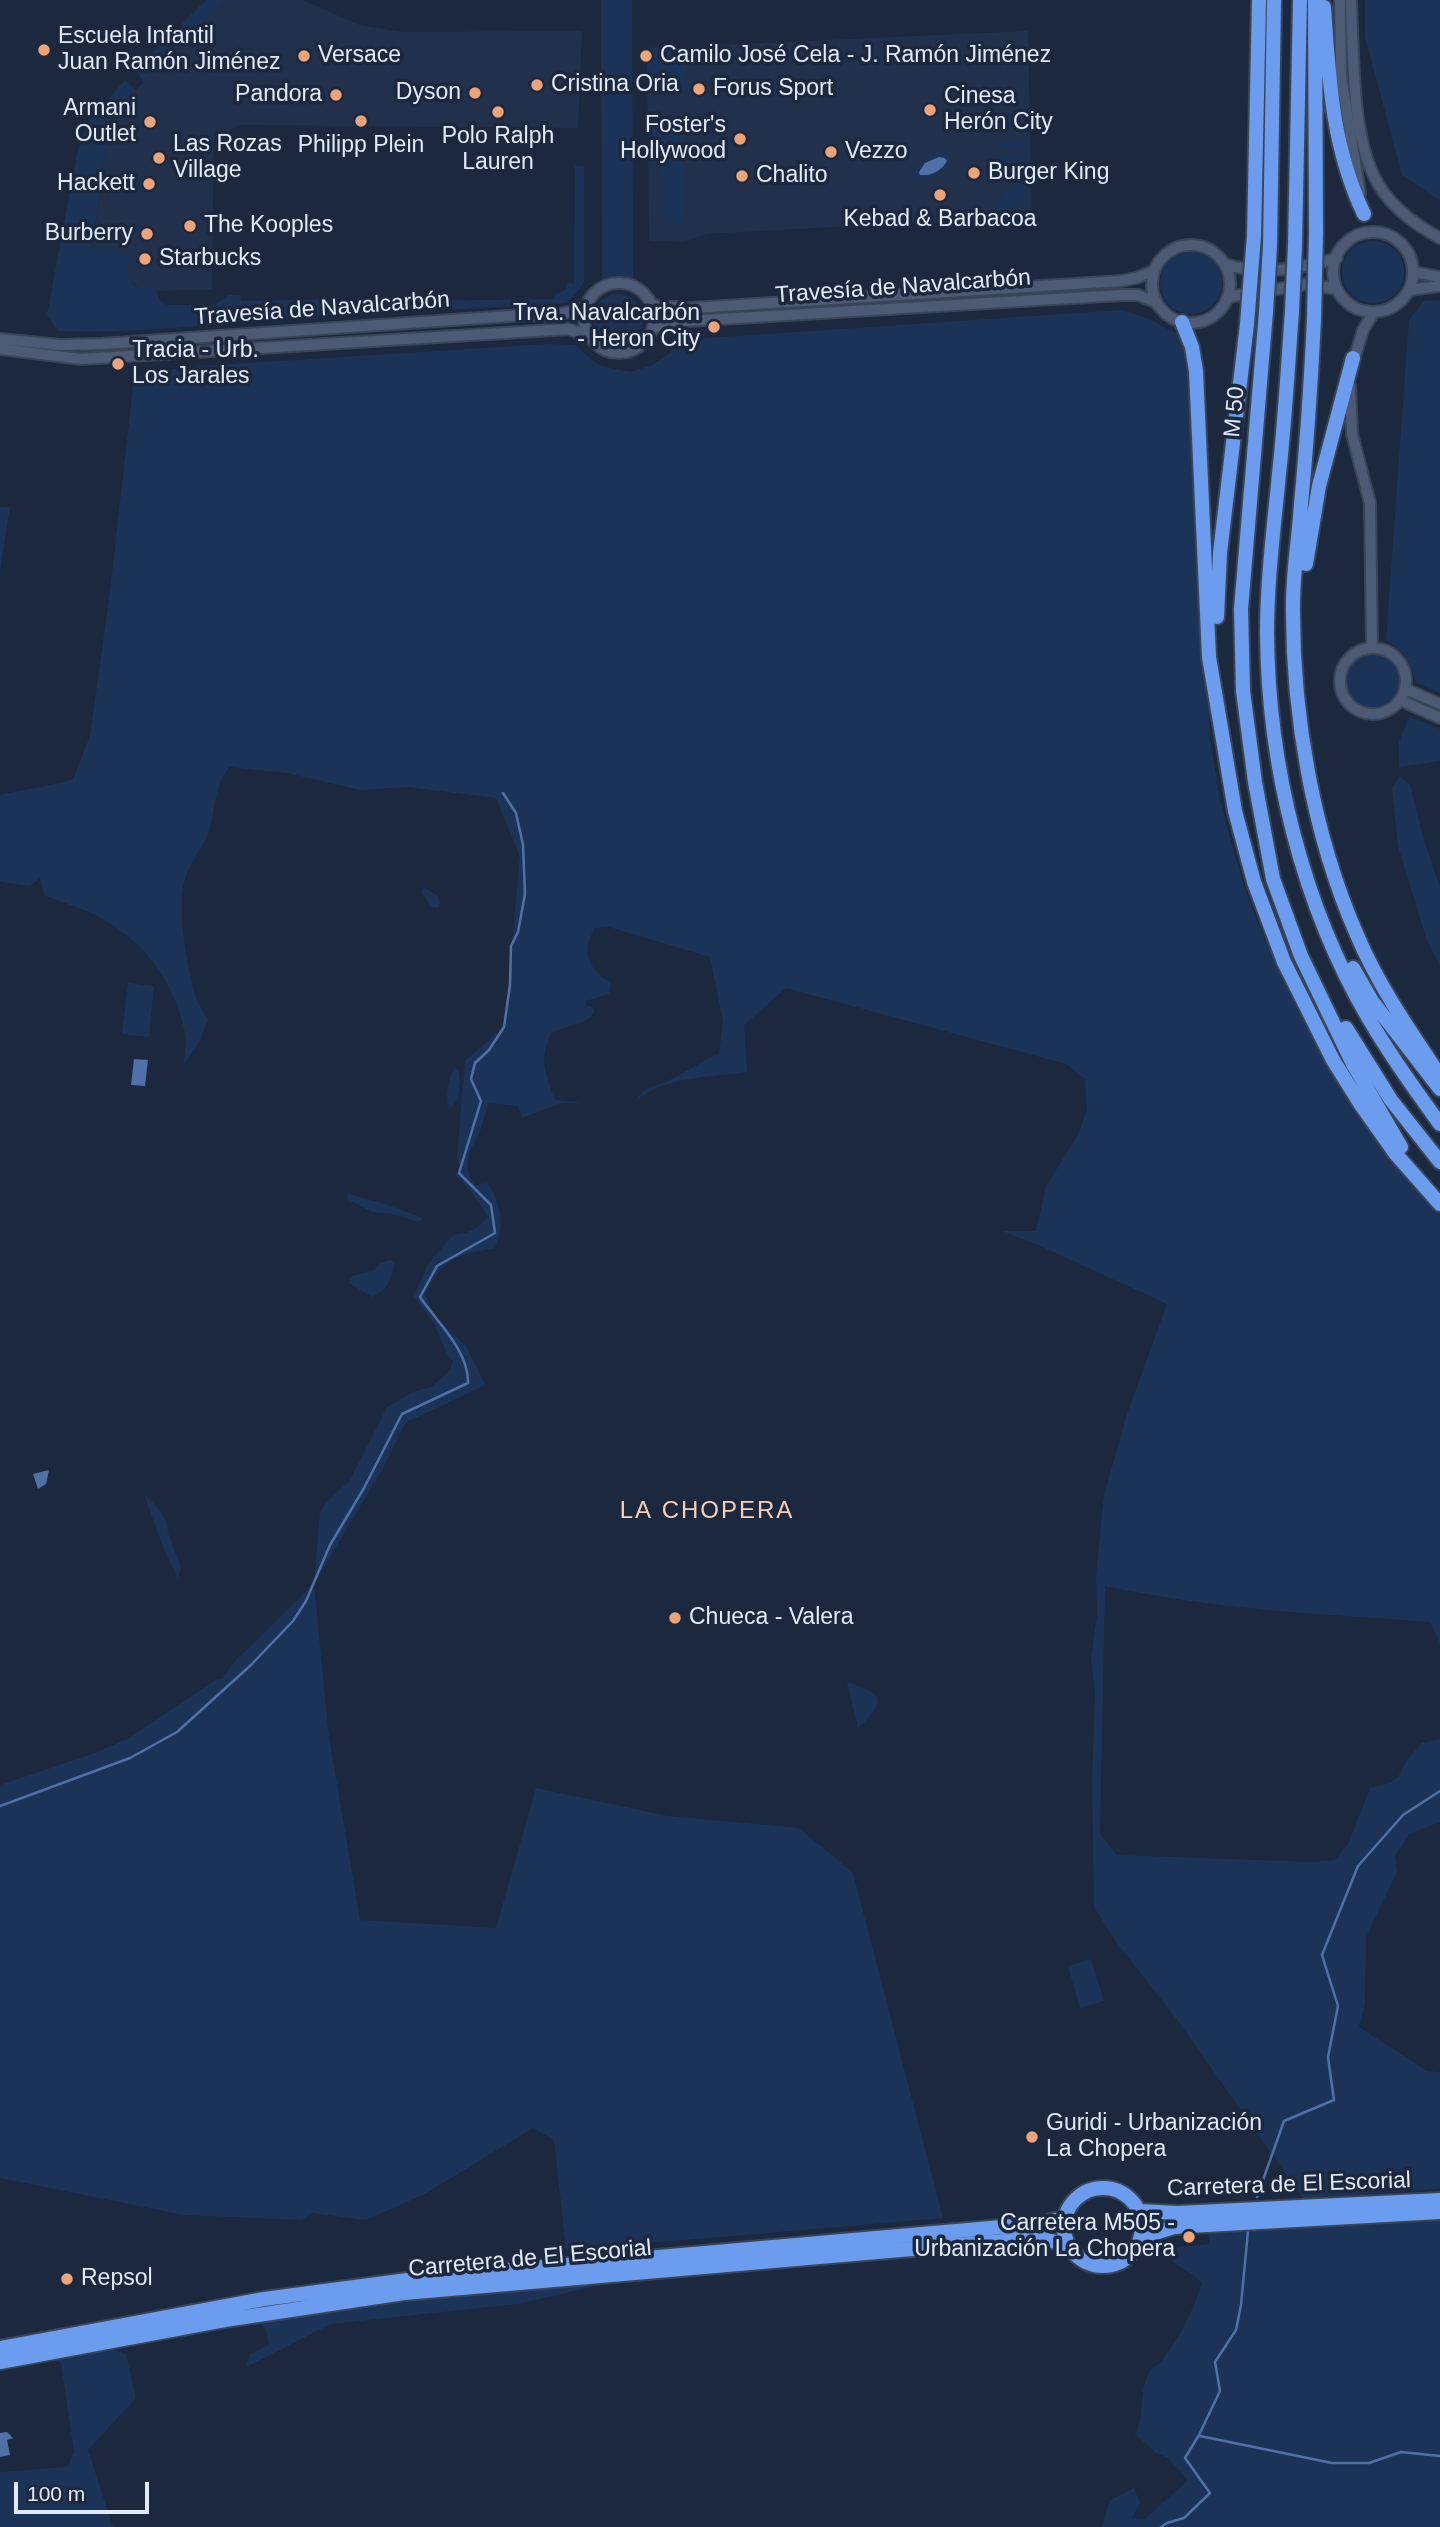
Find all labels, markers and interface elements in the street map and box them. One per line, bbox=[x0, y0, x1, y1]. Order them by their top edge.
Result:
place label: Escuela Infantil Juan Ramón Jiménez bbox=[58, 23, 280, 77]
marker: Escuela Infantil Juan Ramón Jiménez bbox=[36, 42, 52, 58]
place label: Versace bbox=[318, 42, 401, 70]
place label: Camilo José Cela - J. Ramón Jiménez bbox=[660, 42, 1051, 70]
marker: Versace bbox=[296, 48, 312, 64]
marker: Camilo José Cela - J. Ramón Jiménez bbox=[638, 48, 654, 64]
place label: Cristina Oria bbox=[551, 71, 679, 99]
place label: Forus Sport bbox=[713, 75, 833, 103]
marker: Cristina Oria bbox=[529, 77, 545, 93]
place label: Dyson bbox=[396, 79, 461, 107]
place label: Pandora bbox=[235, 81, 322, 109]
marker: Forus Sport bbox=[691, 81, 707, 97]
place label: Cinesa Herón City bbox=[944, 83, 1053, 137]
marker: Dyson bbox=[467, 85, 483, 101]
marker: Pandora bbox=[328, 87, 344, 103]
place label: Armani Outlet bbox=[63, 95, 136, 149]
marker: Cinesa Herón City bbox=[922, 102, 938, 118]
marker: Polo Ralph Lauren bbox=[490, 104, 506, 120]
place label: Foster's Hollywood bbox=[620, 112, 726, 166]
marker: Philipp Plein bbox=[353, 113, 369, 129]
marker: Armani Outlet bbox=[142, 114, 158, 130]
place label: Polo Ralph Lauren bbox=[442, 123, 554, 177]
place label: Las Rozas Village bbox=[173, 131, 282, 185]
marker: Foster's Hollywood bbox=[732, 131, 748, 147]
place label: Philipp Plein bbox=[298, 132, 424, 160]
place label: Vezzo bbox=[845, 138, 908, 166]
marker: Vezzo bbox=[823, 144, 839, 160]
marker: Las Rozas Village bbox=[151, 150, 167, 166]
place label: Burger King bbox=[988, 159, 1109, 187]
place label: Chalito bbox=[756, 162, 828, 190]
marker: Burger King bbox=[966, 165, 982, 181]
marker: Chalito bbox=[734, 168, 750, 184]
place label: Hackett bbox=[57, 170, 135, 198]
marker: Hackett bbox=[141, 176, 157, 192]
marker: Kebad & Barbacoa bbox=[932, 187, 948, 203]
place label: Kebad & Barbacoa bbox=[843, 206, 1037, 234]
place label: The Kooples bbox=[204, 212, 333, 240]
marker: The Kooples bbox=[182, 218, 198, 234]
place label: Burberry bbox=[45, 220, 133, 248]
marker: Burberry bbox=[139, 226, 155, 242]
place label: Starbucks bbox=[159, 245, 261, 273]
marker: Starbucks bbox=[137, 251, 153, 267]
street label: Travesía de Navalcarbón bbox=[774, 264, 1032, 310]
street label: Travesía de Navalcarbón bbox=[193, 286, 451, 332]
place label: Trva. Navalcarbón - Heron City bbox=[513, 300, 700, 354]
marker: Trva. Navalcarbón - Heron City bbox=[706, 319, 722, 335]
place label: Tracia - Urb. Los Jarales bbox=[132, 337, 259, 391]
marker: Tracia - Urb. Los Jarales bbox=[110, 356, 126, 372]
street label: M 50 bbox=[1219, 385, 1251, 439]
district label: LA CHOPERA bbox=[621, 1497, 793, 1525]
place label: Chueca - Valera bbox=[689, 1604, 853, 1632]
marker: Chueca - Valera bbox=[667, 1610, 683, 1626]
place label: Guridi - Urbanización La Chopera bbox=[1046, 2110, 1262, 2164]
marker: Guridi - Urbanización La Chopera bbox=[1024, 2129, 1040, 2145]
street label: Carretera de El Escorial bbox=[1167, 2167, 1411, 2203]
place label: Carretera M505 - Urbanización La Chopera bbox=[914, 2210, 1175, 2264]
marker: Carretera M505 - Urbanización La Chopera bbox=[1181, 2229, 1197, 2245]
street label: Carretera de El Escorial bbox=[407, 2235, 653, 2283]
place label: Repsol bbox=[81, 2265, 153, 2293]
marker: Repsol bbox=[59, 2271, 75, 2287]
scale bar bbox=[18, 2468, 152, 2512]
text: 100 m bbox=[27, 2482, 85, 2505]

